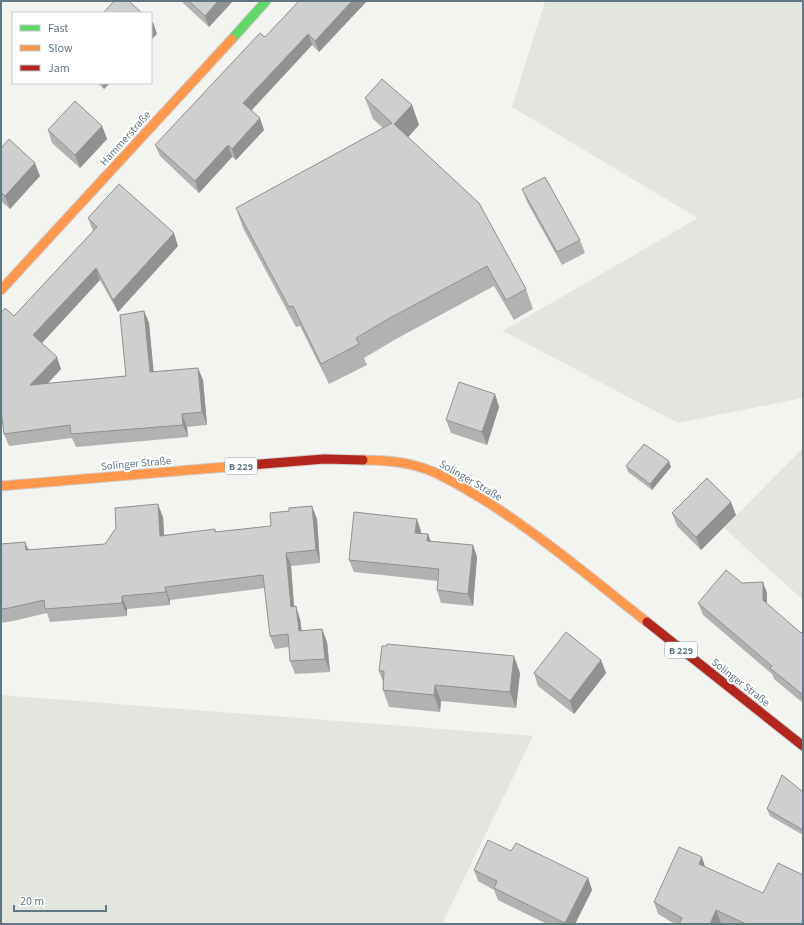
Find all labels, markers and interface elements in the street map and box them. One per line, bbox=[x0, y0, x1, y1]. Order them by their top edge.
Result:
legend bbox=[12, 12, 152, 84]
text: Fast bbox=[48, 20, 68, 37]
text: Slow bbox=[48, 40, 73, 57]
text: Jam bbox=[48, 60, 70, 77]
street label: Hammerstraße bbox=[97, 107, 154, 169]
street label: Solinger Straße bbox=[100, 453, 172, 474]
street label: Solinger Straße bbox=[436, 456, 505, 505]
road number: B 229 bbox=[225, 458, 257, 474]
road number: B 229 bbox=[665, 642, 697, 658]
street label: Solinger Straße bbox=[708, 655, 773, 710]
scale bar bbox=[14, 887, 106, 913]
text: 20 m bbox=[20, 893, 44, 910]

